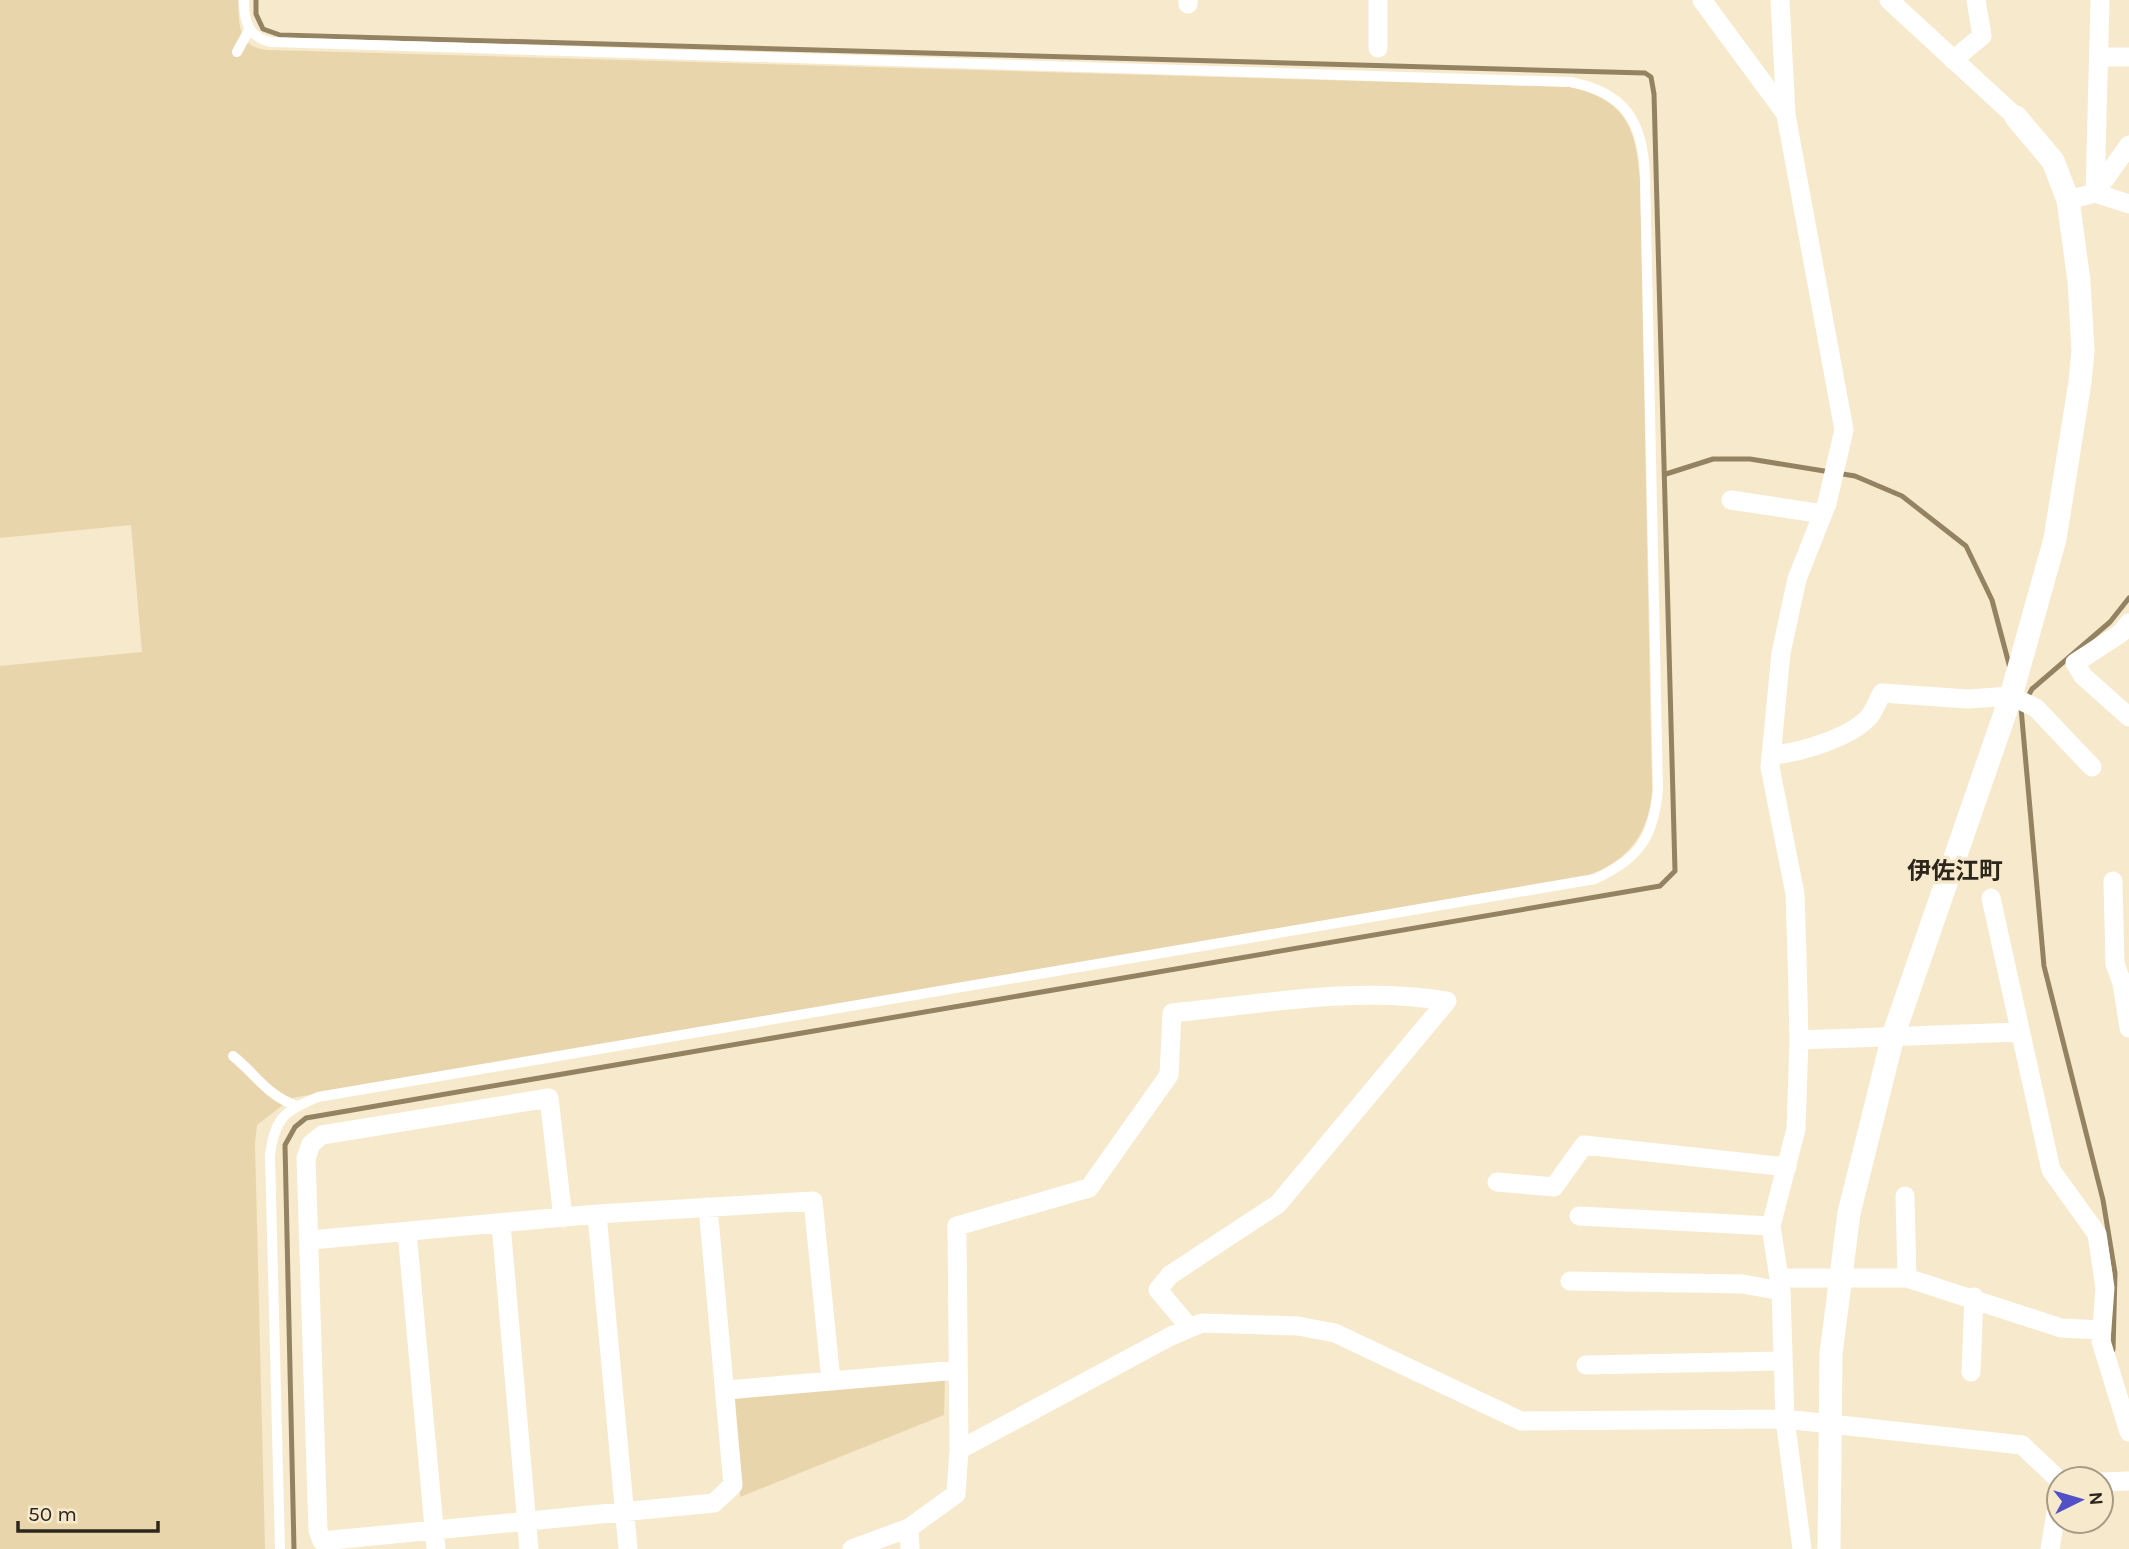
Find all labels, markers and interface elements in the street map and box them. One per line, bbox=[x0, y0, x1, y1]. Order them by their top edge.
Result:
district label: 伊佐江町 bbox=[1907, 857, 2003, 885]
north arrow bbox=[2045, 1465, 2115, 1535]
scale bar bbox=[18, 1490, 158, 1534]
text: N bbox=[2084, 1491, 2107, 1506]
text: 50 m bbox=[28, 1502, 77, 1526]

